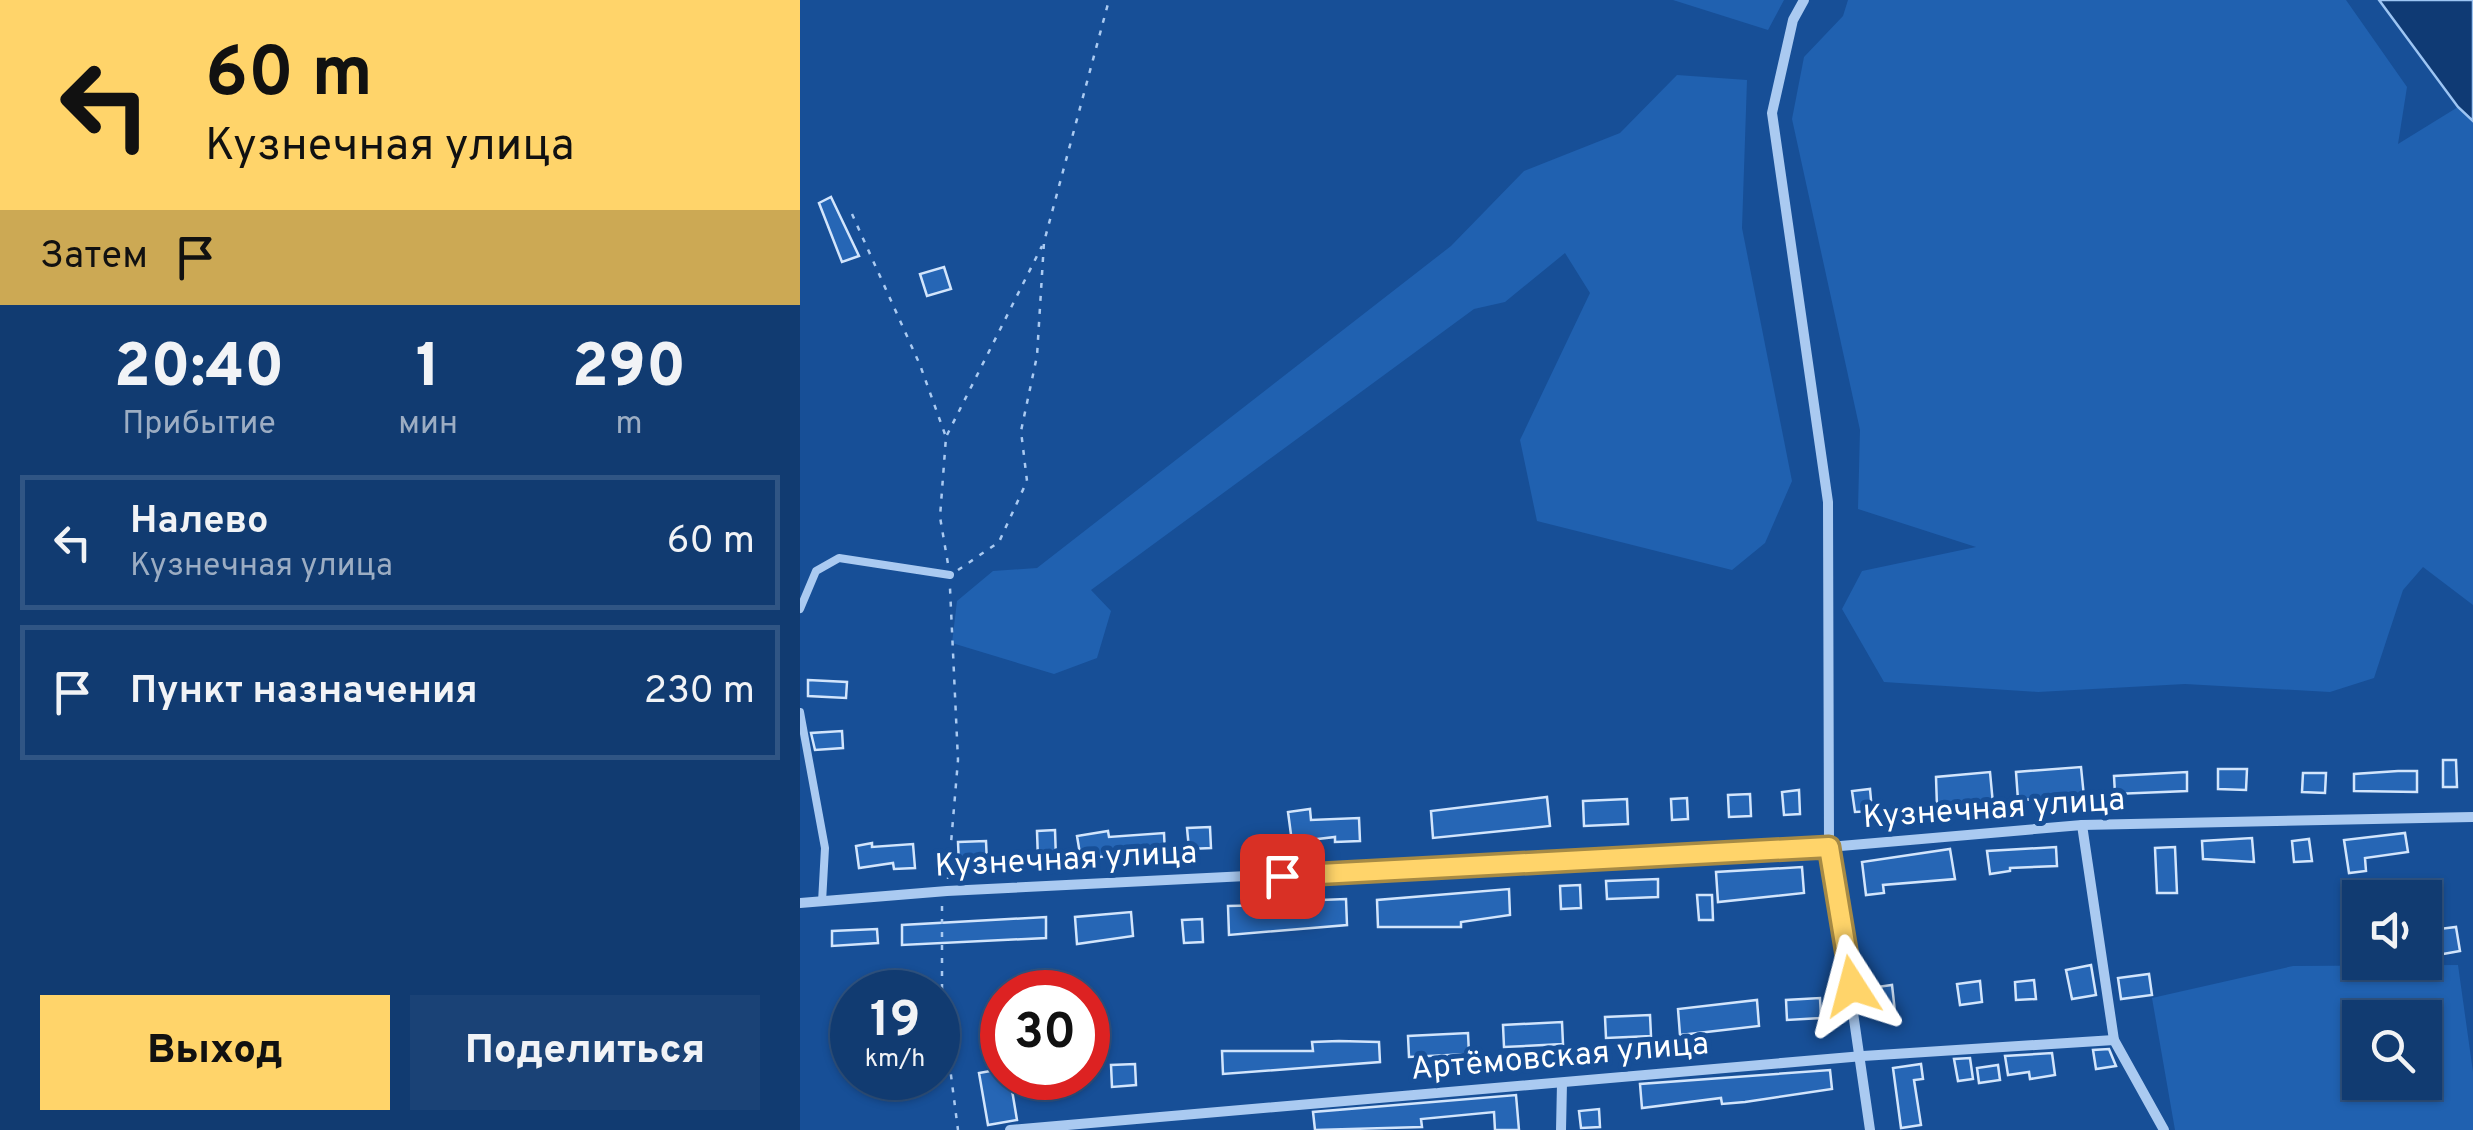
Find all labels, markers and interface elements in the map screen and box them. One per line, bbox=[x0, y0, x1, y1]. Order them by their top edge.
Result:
text: 60 m bbox=[205, 32, 373, 121]
icon: left bbox=[40, 40, 170, 170]
text: Кузнечная улица bbox=[205, 119, 574, 176]
icon: arrive bbox=[168, 230, 223, 285]
text: Затем bbox=[40, 233, 148, 282]
text: 20:40 bbox=[114, 332, 284, 408]
text: 1 bbox=[416, 332, 440, 408]
text: 290 bbox=[572, 332, 686, 408]
text: Прибытие bbox=[122, 405, 276, 445]
text: мин bbox=[398, 405, 458, 445]
text: m bbox=[615, 405, 643, 445]
text: Налево bbox=[130, 498, 269, 547]
icon: left bbox=[45, 515, 100, 570]
text: 60 m bbox=[667, 518, 755, 567]
text: Кузнечная улица bbox=[130, 547, 393, 587]
icon: arrive bbox=[45, 665, 100, 720]
text: Пункт назначения bbox=[130, 668, 478, 717]
text: 230 m bbox=[644, 668, 755, 717]
street label: Кузнечная улица bbox=[1862, 781, 2126, 839]
street label: Кузнечная улица bbox=[934, 834, 1198, 888]
pin bbox=[1240, 834, 1325, 919]
icon: arrive bbox=[1255, 849, 1310, 904]
map controls bbox=[2342, 880, 2442, 1100]
button: sound bbox=[2342, 880, 2442, 980]
position arrow bbox=[1800, 934, 1904, 1038]
speed limit sign: 30 bbox=[980, 970, 1110, 1100]
text: 19 bbox=[870, 991, 920, 1054]
button: Выход bbox=[40, 995, 390, 1110]
button: Поделиться bbox=[410, 995, 760, 1110]
button: search bbox=[2342, 1000, 2442, 1100]
street label: Артёмовская улица bbox=[1409, 1025, 1711, 1091]
text: km/h bbox=[865, 1044, 925, 1076]

